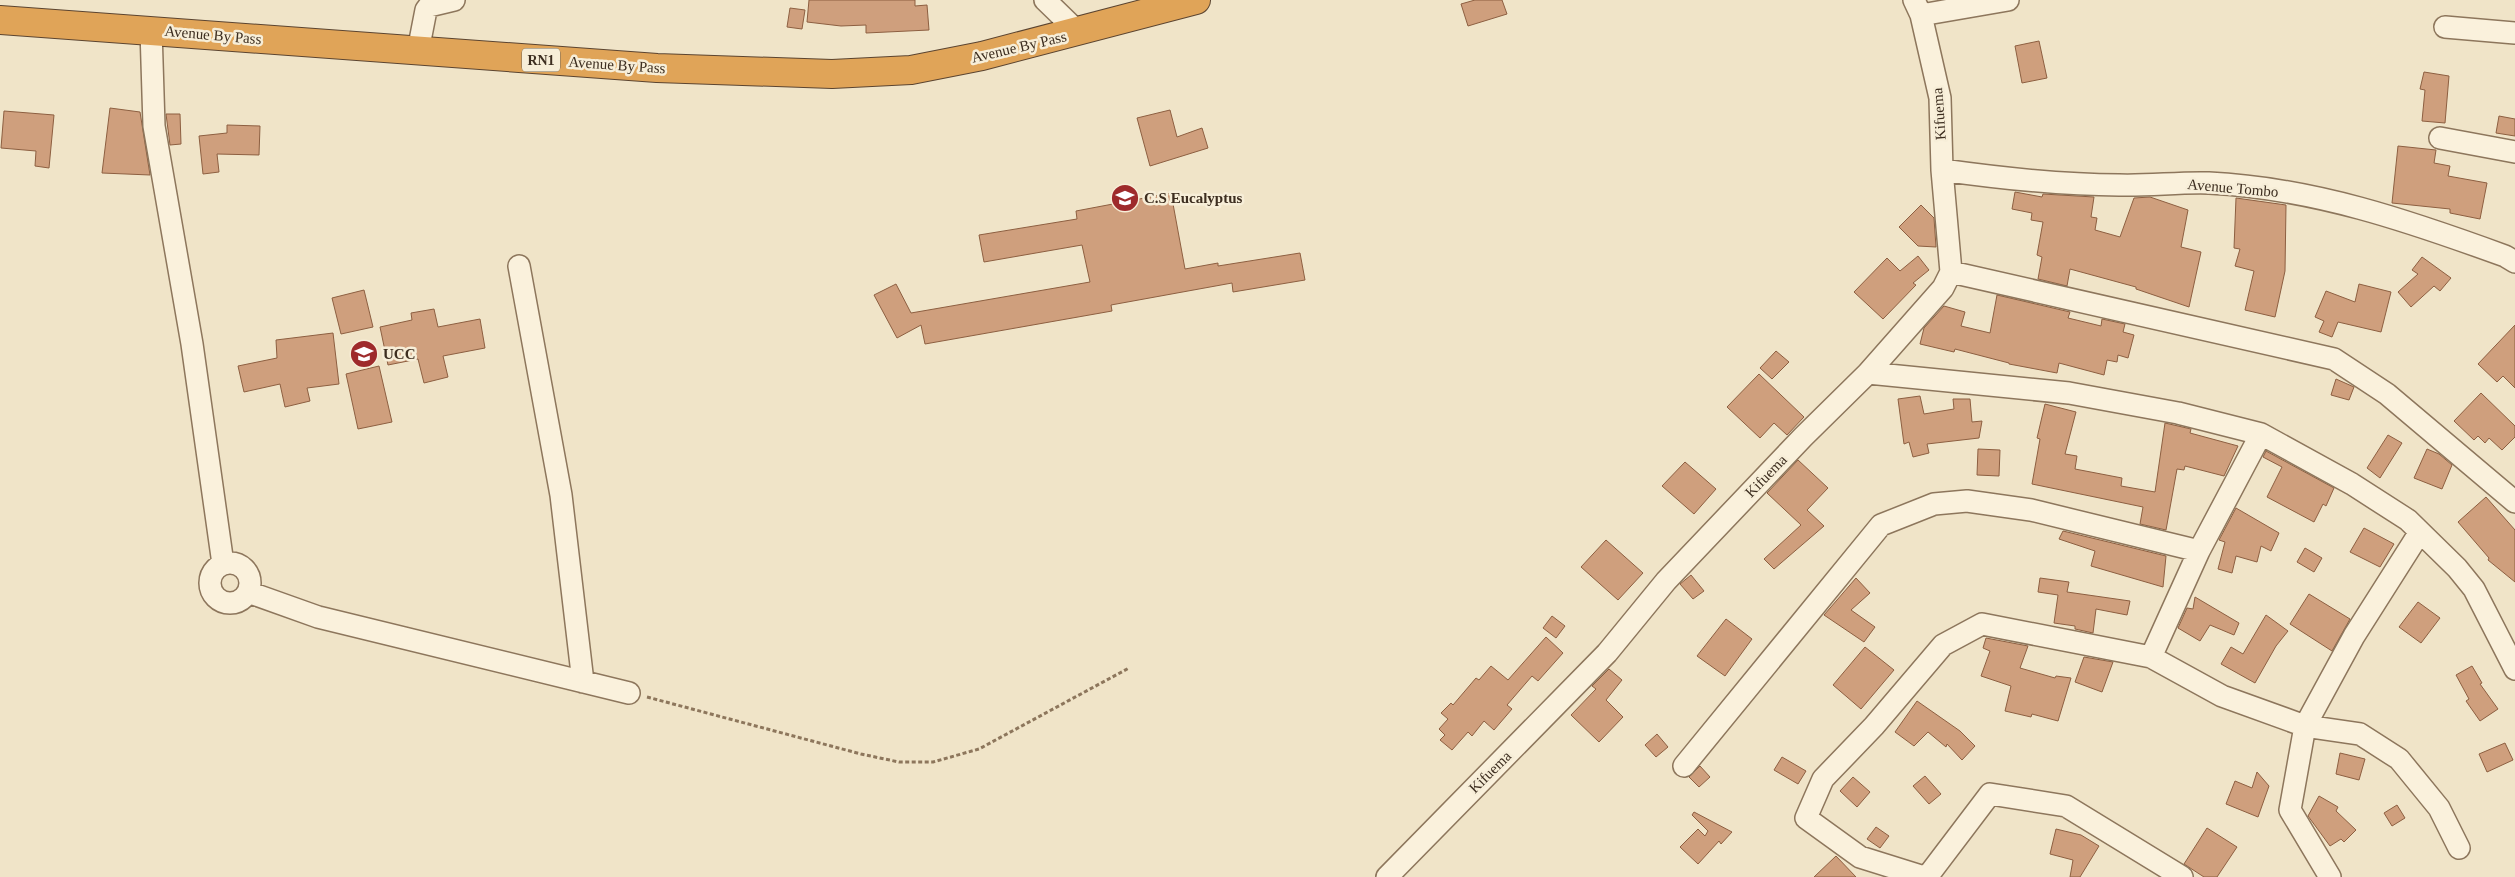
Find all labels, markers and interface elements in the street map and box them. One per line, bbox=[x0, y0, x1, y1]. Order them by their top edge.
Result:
street label: Avenue By Pass bbox=[164, 23, 262, 47]
street label: Avenue By Pass bbox=[970, 28, 1068, 66]
road number: RN1 bbox=[522, 48, 560, 72]
street label: Avenue By Pass bbox=[568, 54, 666, 76]
street label: Kifuema bbox=[1929, 87, 1949, 141]
street label: Avenue Tombo bbox=[2187, 176, 2279, 200]
school or university icon: C.S Eucalyptus bbox=[1110, 183, 1140, 213]
place label: C.S Eucalyptus bbox=[1144, 190, 1243, 206]
school or university icon: UCC bbox=[349, 339, 379, 369]
place label: UCC bbox=[383, 346, 416, 362]
street label: Kifuema bbox=[1742, 451, 1790, 500]
street label: Kifuema bbox=[1466, 748, 1514, 796]

